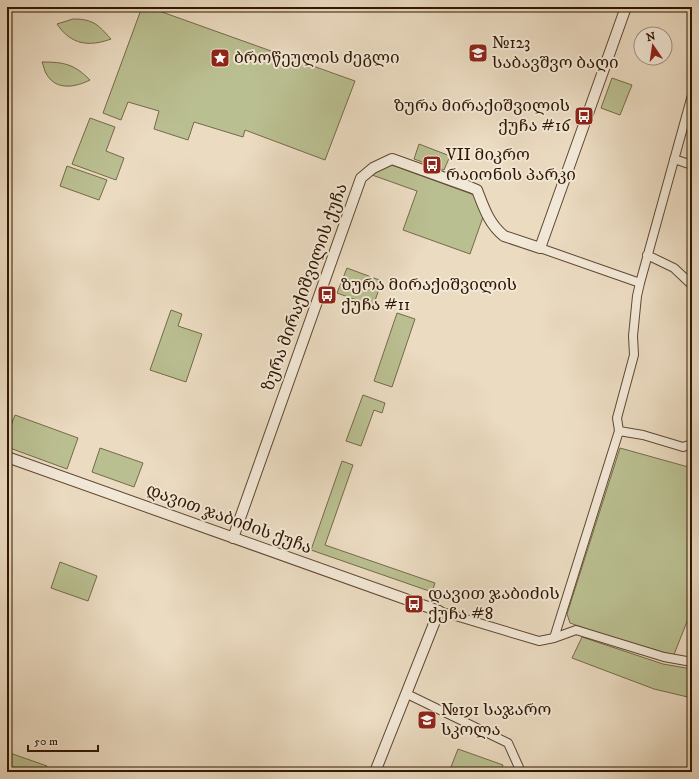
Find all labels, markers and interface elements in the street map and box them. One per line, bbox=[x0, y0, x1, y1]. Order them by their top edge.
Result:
north arrow bbox=[633, 26, 673, 66]
text: N bbox=[645, 29, 657, 45]
place label: №123 საბავშვო ბაღი bbox=[492, 32, 619, 74]
school or university icon: №123 საბავშვო ბაღი bbox=[467, 42, 489, 64]
place icon: ბროწეულის ძეგლი bbox=[209, 47, 231, 69]
place label: ბროწეულის ძეგლი bbox=[234, 47, 400, 69]
place label: ზურა მირაქიშვილის ქუჩა #16 bbox=[394, 95, 571, 137]
bus stop icon: ზურა მირაქიშვილის ქუჩა #16 bbox=[573, 105, 595, 127]
place label: VII მიკრო რაიონის პარკი bbox=[445, 144, 576, 186]
bus stop icon: VII მიკრო რაიონის პარკი bbox=[421, 154, 443, 176]
street label: ზურა მირაქიშვილის ქუჩა bbox=[257, 180, 353, 394]
place label: ზურა მირაქიშვილის ქუჩა #11 bbox=[341, 274, 517, 316]
bus stop icon: ზურა მირაქიშვილის ქუჩა #11 bbox=[316, 284, 338, 306]
street label: დავით ჯაბიძის ქუჩა bbox=[143, 479, 315, 559]
place label: დავით ჯაბიძის ქუჩა #8 bbox=[428, 583, 560, 625]
bus stop icon: დავით ჯაბიძის ქუჩა #8 bbox=[403, 593, 425, 615]
place label: №191 საჯარო სკოლა bbox=[441, 699, 551, 741]
school or university icon: №191 საჯარო სკოლა bbox=[416, 709, 438, 731]
scale bar bbox=[28, 727, 98, 753]
text: 50 m bbox=[34, 734, 58, 749]

